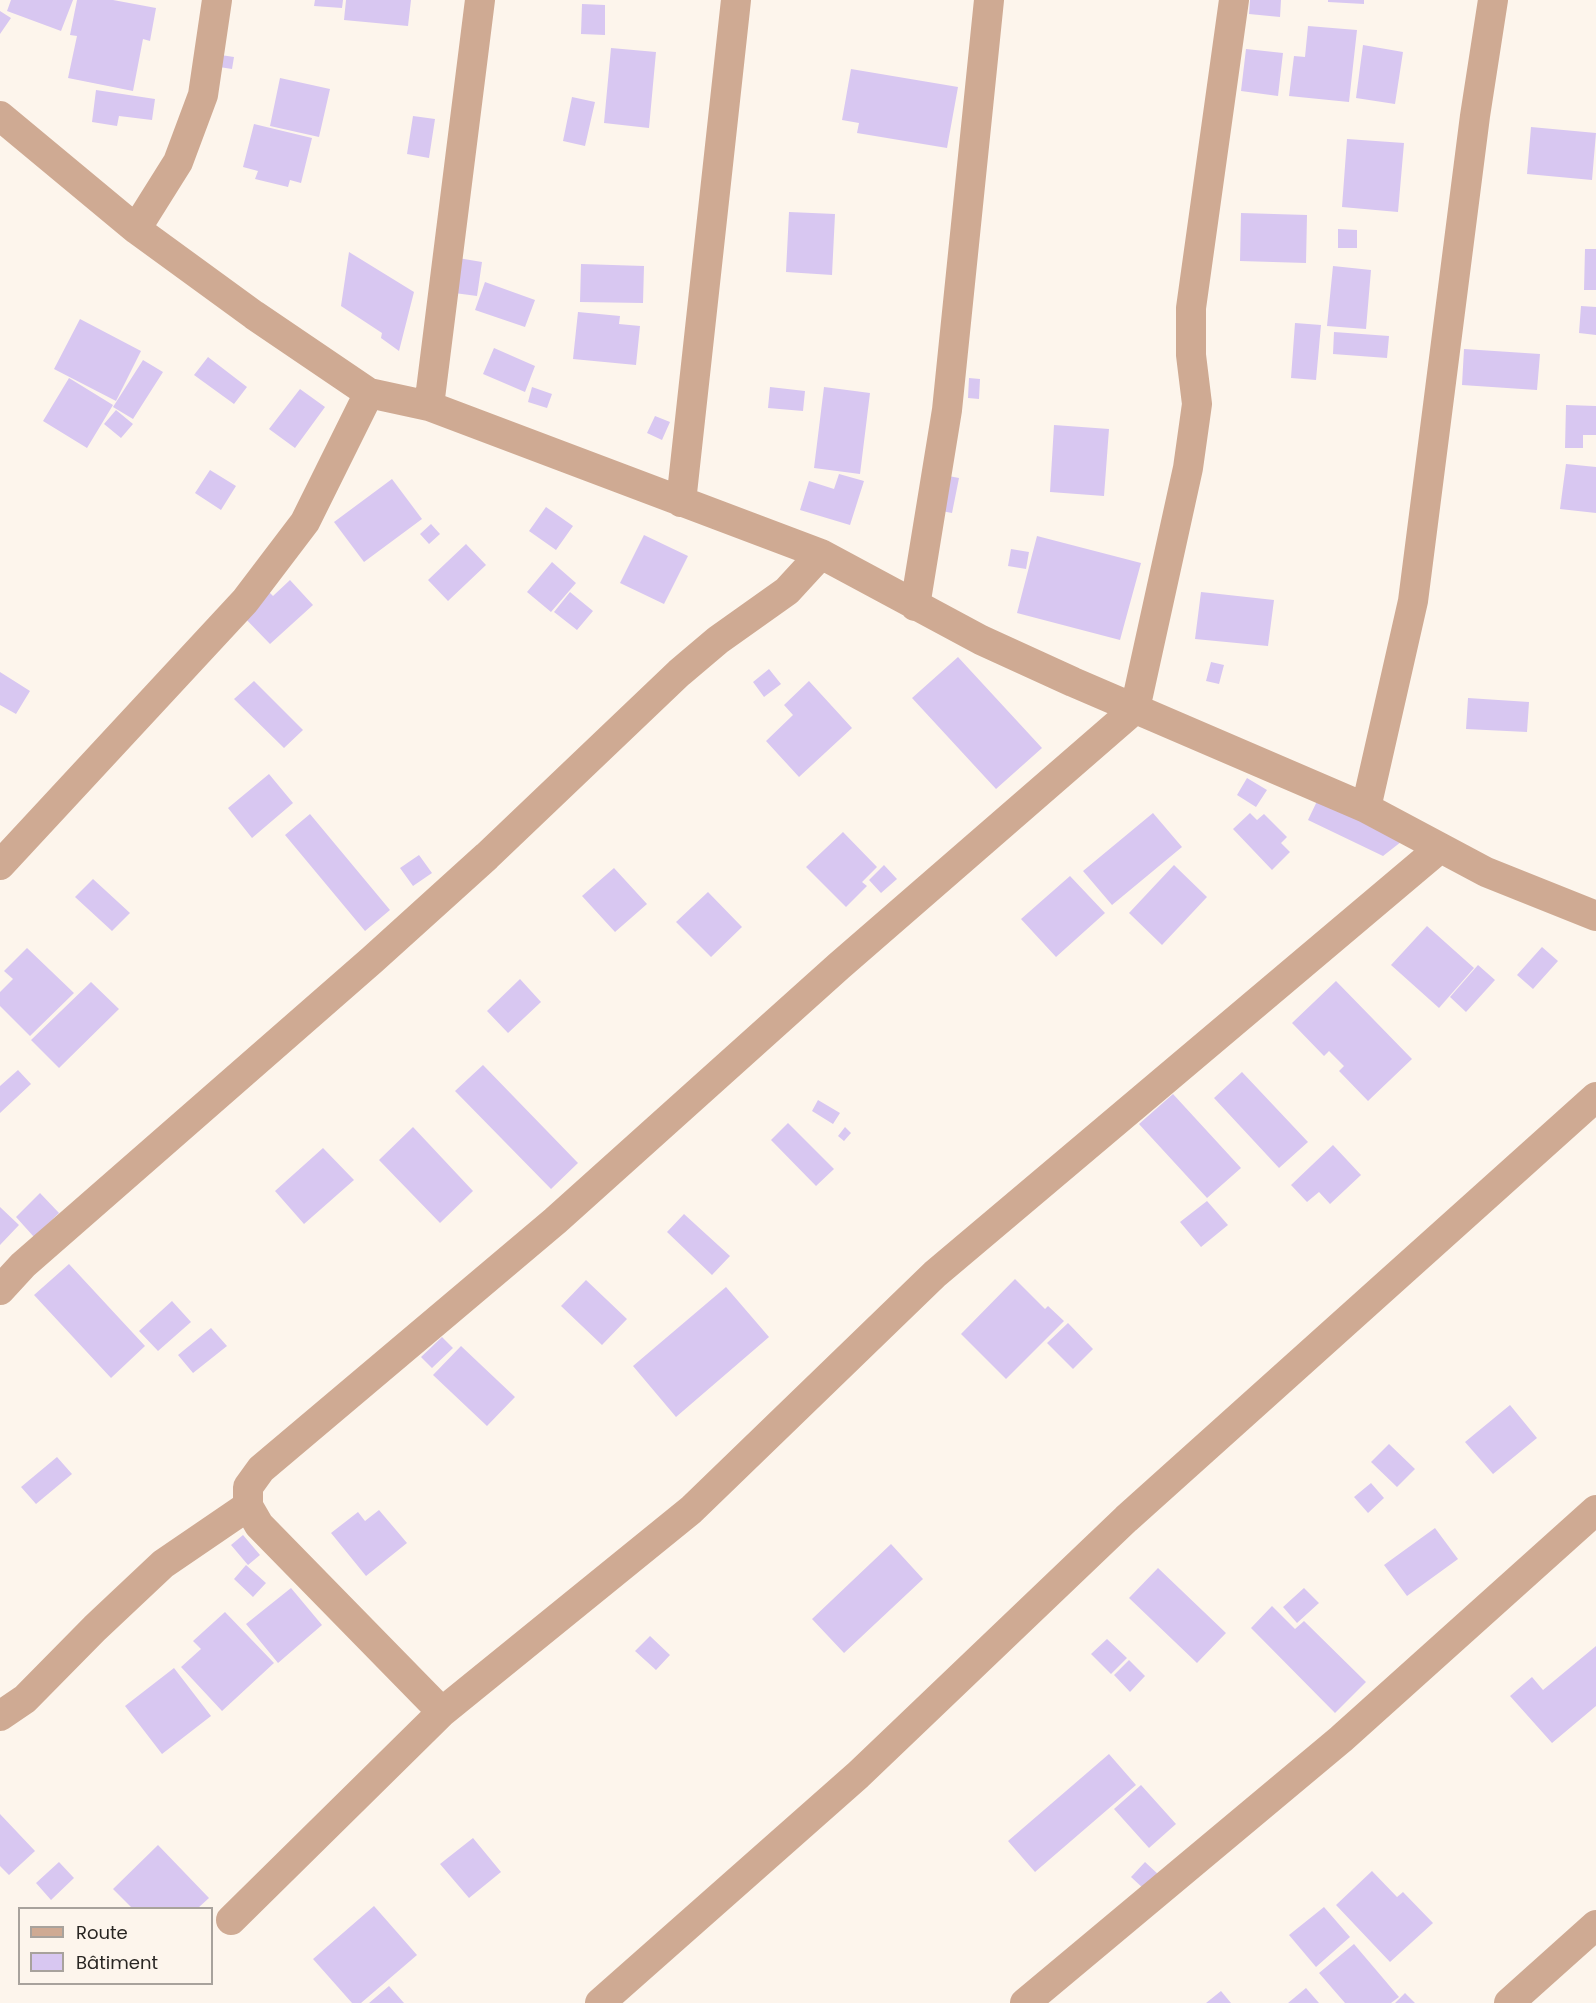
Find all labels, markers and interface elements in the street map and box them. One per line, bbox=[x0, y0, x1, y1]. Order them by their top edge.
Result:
legend bbox=[18, 1907, 213, 1985]
text: Route bbox=[76, 1920, 128, 1945]
text: Bâtiment bbox=[76, 1950, 158, 1975]

